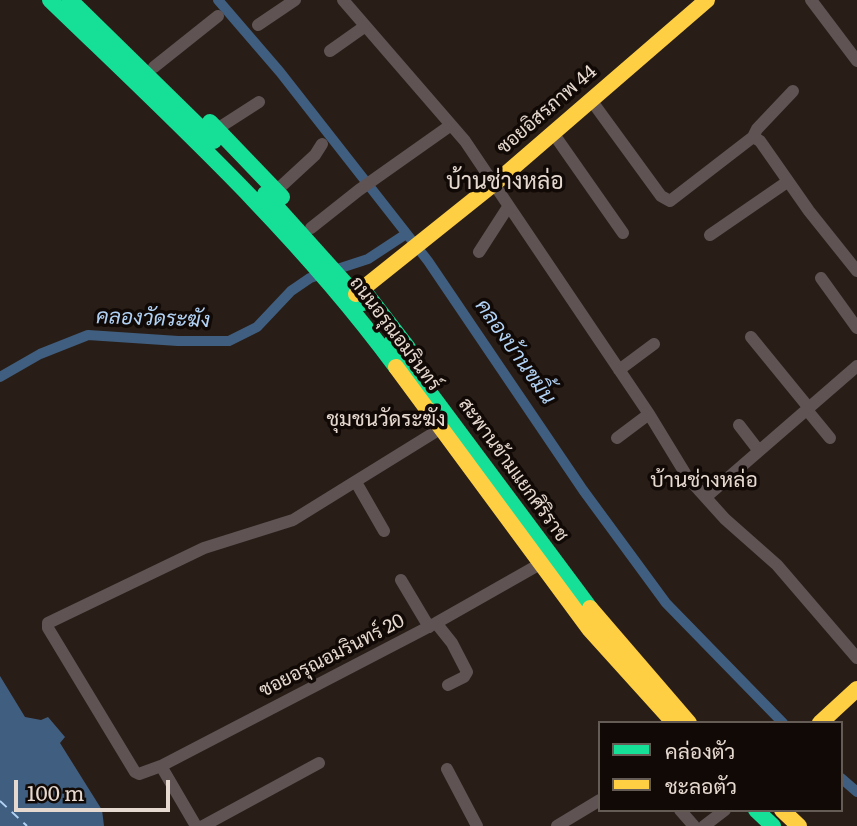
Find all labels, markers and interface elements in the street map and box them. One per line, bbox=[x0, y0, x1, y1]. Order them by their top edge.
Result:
street label: ซอยอิสรภาพ 44 bbox=[493, 61, 601, 159]
district label: บ้านช่างหล่อ bbox=[446, 168, 564, 196]
street label: ถนนอรุณอมรินทร์ bbox=[345, 272, 445, 396]
water label: คลองบ้านขมิ้น bbox=[470, 295, 560, 409]
water label: คลองวัดระฆัง bbox=[95, 304, 211, 334]
street label: สะพานข้ามแยกศิริราช bbox=[453, 394, 573, 546]
district label: ชุมชนวัดระฆัง bbox=[326, 407, 446, 433]
district label: บ้านช่างหล่อ bbox=[650, 468, 758, 494]
street label: ซอยอรุณอมรินทร์ 20 bbox=[256, 610, 408, 702]
legend bbox=[598, 721, 843, 812]
text: คล่องตัว bbox=[665, 734, 735, 765]
scale bar bbox=[18, 766, 173, 810]
text: ชะลอตัว bbox=[665, 769, 737, 800]
text: 100 m bbox=[27, 776, 84, 807]

